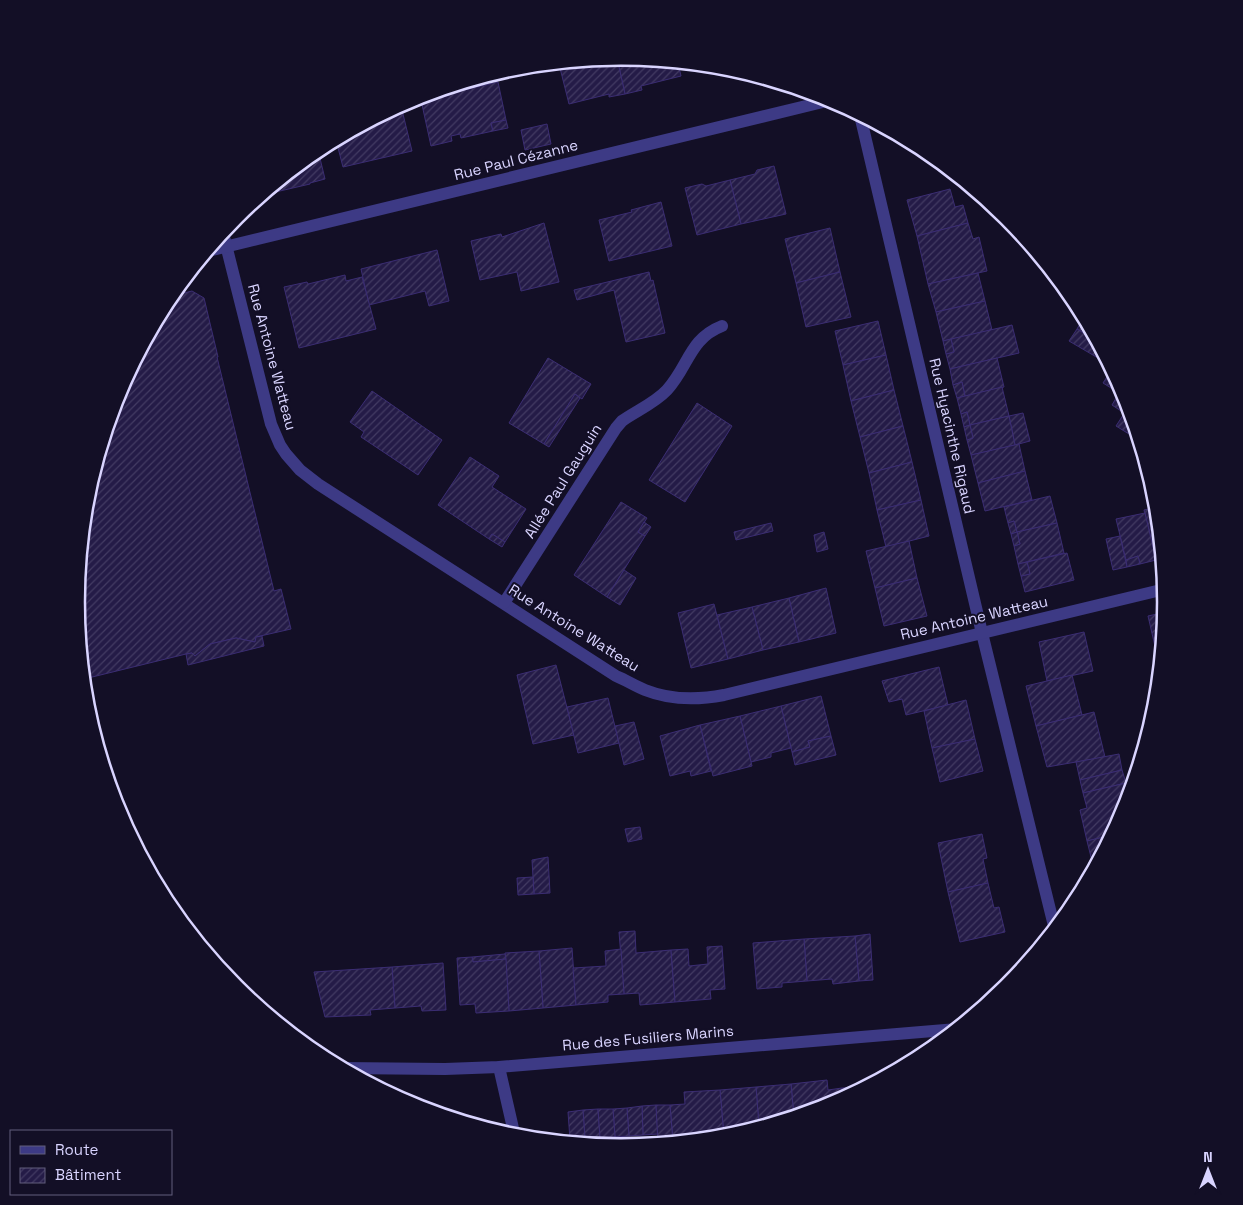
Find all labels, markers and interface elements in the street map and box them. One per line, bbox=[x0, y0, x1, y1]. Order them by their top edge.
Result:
street label: Rue Paul Cézanne bbox=[452, 135, 580, 184]
street label: Rue Antoine Watteau bbox=[244, 282, 301, 432]
street label: Rue Hyacinthe Rigaud bbox=[925, 356, 980, 516]
street label: Allée Paul Gauguin bbox=[520, 420, 606, 542]
street label: Rue Antoine Watteau bbox=[505, 580, 643, 676]
street label: Rue Antoine Watteau bbox=[898, 591, 1050, 644]
street label: Rue des Fusiliers Marins bbox=[561, 1021, 735, 1054]
legend bbox=[10, 1130, 172, 1195]
text: Route bbox=[55, 1140, 99, 1159]
north arrow bbox=[1183, 1145, 1233, 1195]
text: N bbox=[1203, 1148, 1213, 1166]
text: Bâtiment bbox=[55, 1165, 121, 1184]

